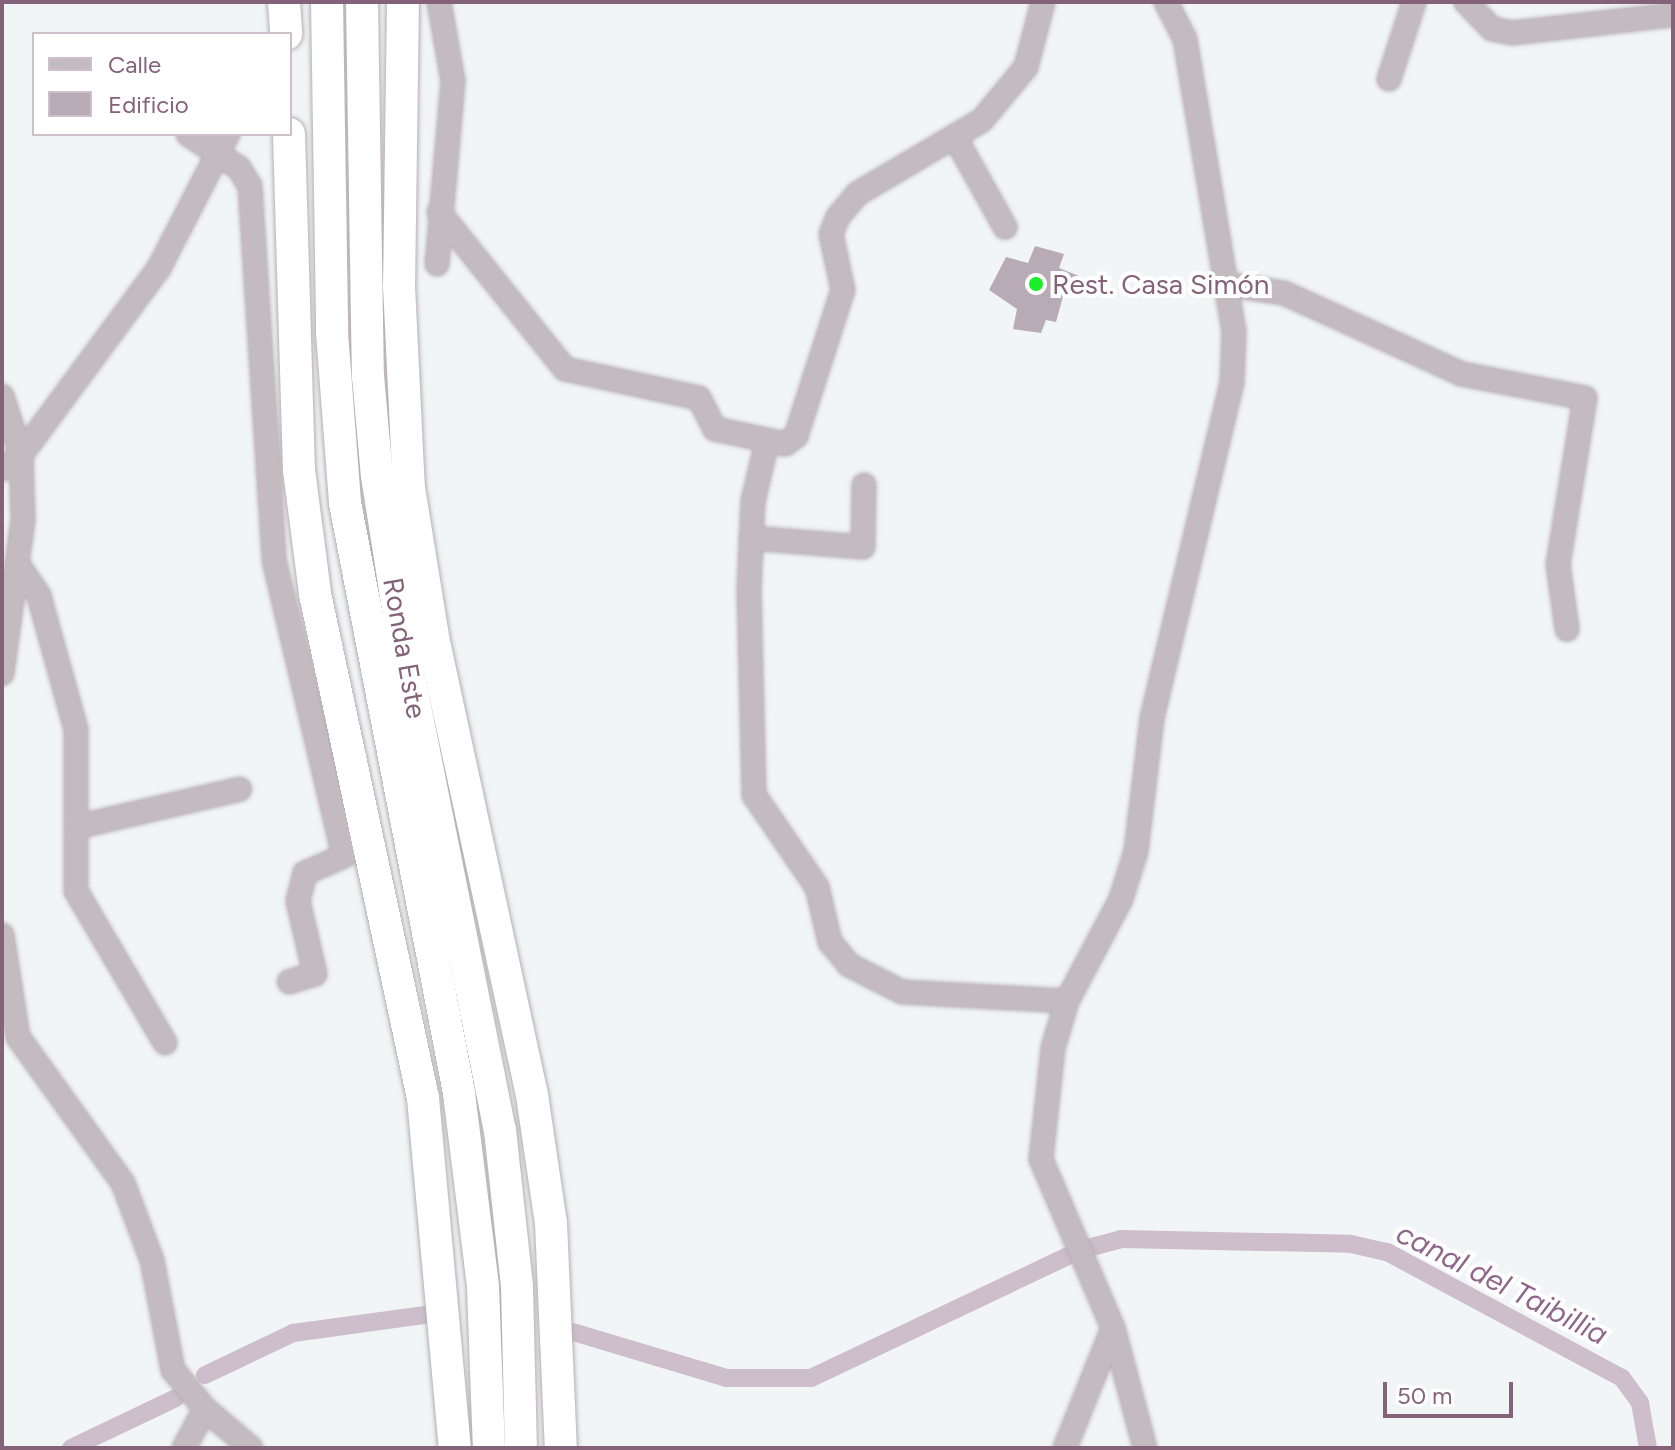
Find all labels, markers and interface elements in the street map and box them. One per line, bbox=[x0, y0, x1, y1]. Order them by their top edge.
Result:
legend bbox=[32, 32, 292, 136]
text: Calle bbox=[108, 50, 161, 79]
text: Edificio bbox=[108, 90, 189, 119]
place label: Rest. Casa Simón bbox=[1052, 267, 1269, 301]
marker: Rest. Casa Simón bbox=[1027, 275, 1045, 293]
street label: Ronda Este bbox=[376, 575, 434, 721]
water label: canal del Taibillia bbox=[1390, 1215, 1614, 1353]
scale bar bbox=[1387, 1366, 1517, 1416]
text: 50 m bbox=[1397, 1381, 1453, 1410]

